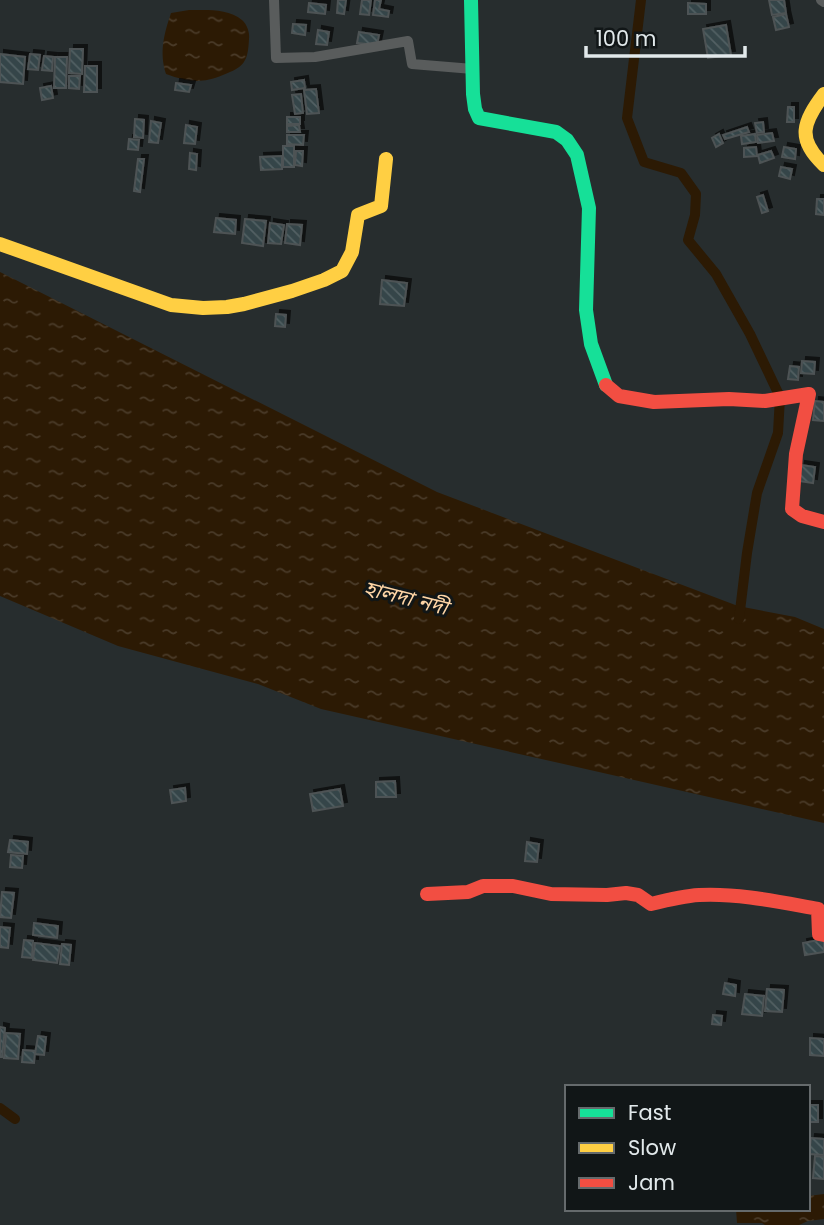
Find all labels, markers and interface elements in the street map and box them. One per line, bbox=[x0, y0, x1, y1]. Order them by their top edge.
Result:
scale bar bbox=[586, 14, 745, 58]
text: 100 m bbox=[596, 24, 656, 53]
water label: হালদা নদী bbox=[361, 573, 455, 623]
legend bbox=[565, 1085, 810, 1211]
text: Fast bbox=[628, 1098, 671, 1127]
text: Slow bbox=[628, 1133, 676, 1162]
text: Jam bbox=[628, 1168, 675, 1197]

